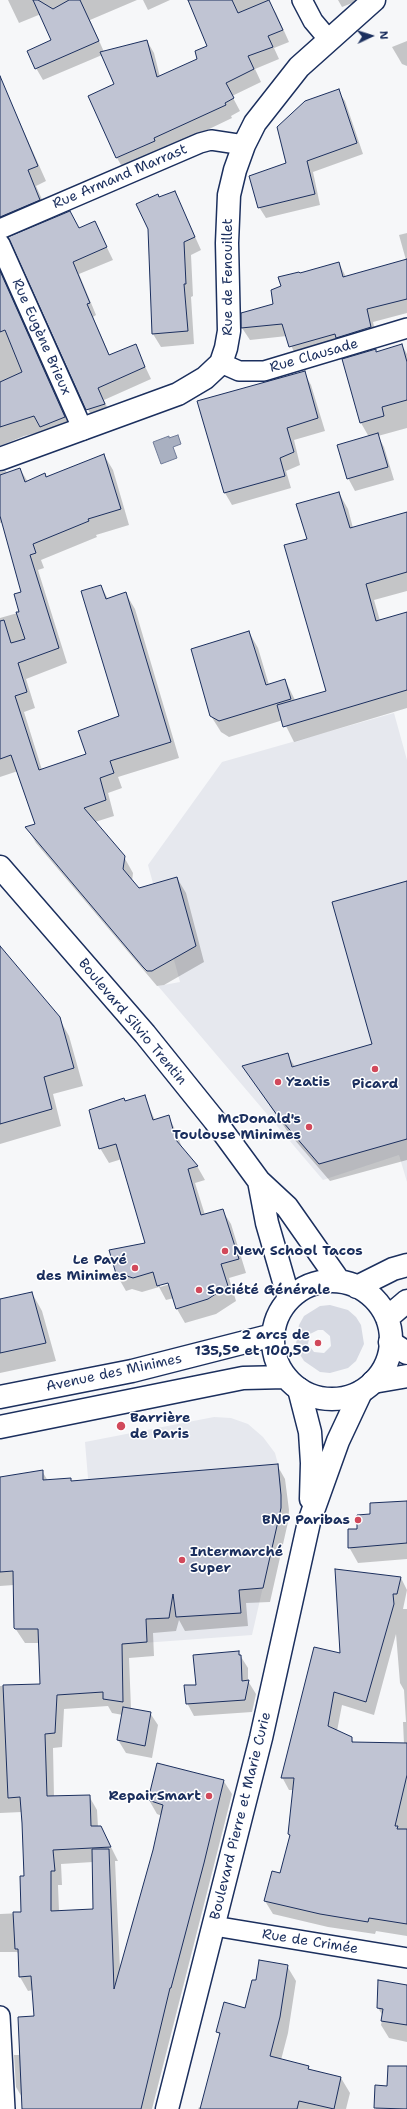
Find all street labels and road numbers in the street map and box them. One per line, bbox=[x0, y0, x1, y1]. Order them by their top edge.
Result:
street label: Rue Armand Marrast bbox=[50, 141, 190, 213]
street label: Rue de Fenouillet bbox=[220, 218, 236, 336]
street label: Rue Eugène Brieux bbox=[8, 276, 74, 398]
street label: Rue Clausade bbox=[268, 335, 360, 377]
street label: Boulevard Silvio Trentin bbox=[74, 955, 190, 1089]
street label: Avenue des Minimes bbox=[45, 1350, 183, 1396]
street label: Boulevard Pierre et Marie Curie bbox=[207, 1710, 275, 1922]
street label: Rue de Crimée bbox=[261, 1926, 359, 1958]

